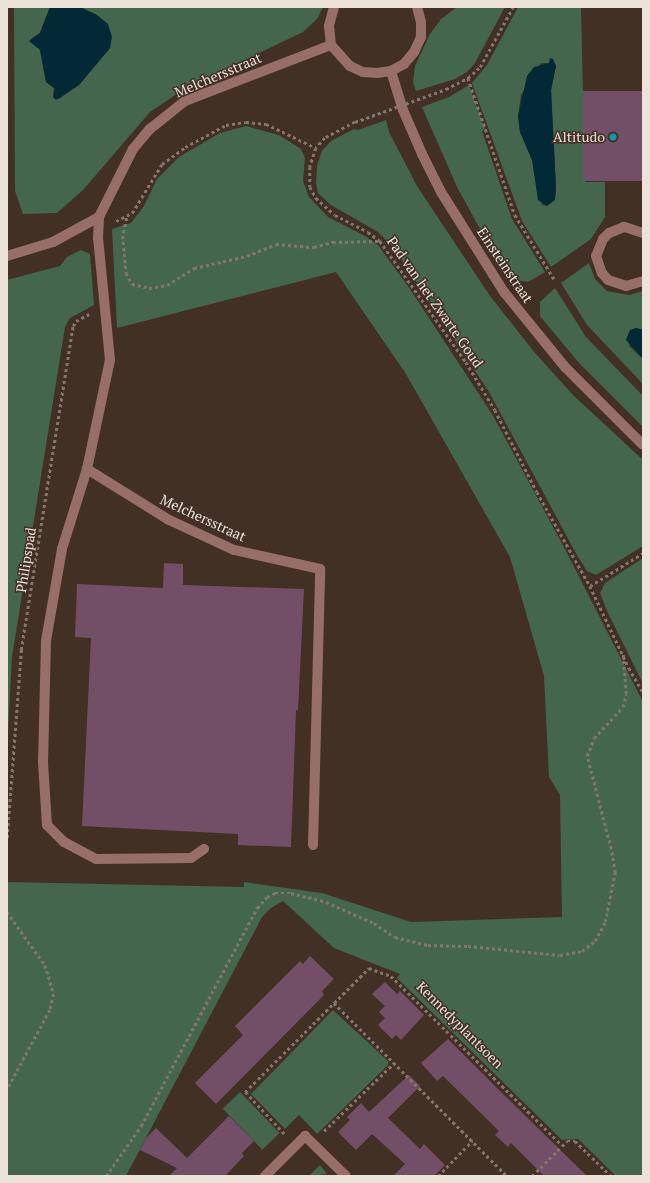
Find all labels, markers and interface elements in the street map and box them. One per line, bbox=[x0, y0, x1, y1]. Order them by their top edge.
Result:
street label: Melchersstraat bbox=[172, 49, 264, 101]
place label: Altitudo bbox=[553, 129, 605, 145]
marker: Altitudo bbox=[608, 132, 618, 142]
street label: Einsteinstraat bbox=[474, 224, 536, 306]
street label: Pad van het Zwarte Goud bbox=[383, 233, 487, 371]
street label: Melchersstraat bbox=[157, 491, 249, 545]
street label: Philipspad bbox=[13, 526, 39, 594]
street label: Kennedyplantsoen bbox=[413, 978, 507, 1072]

